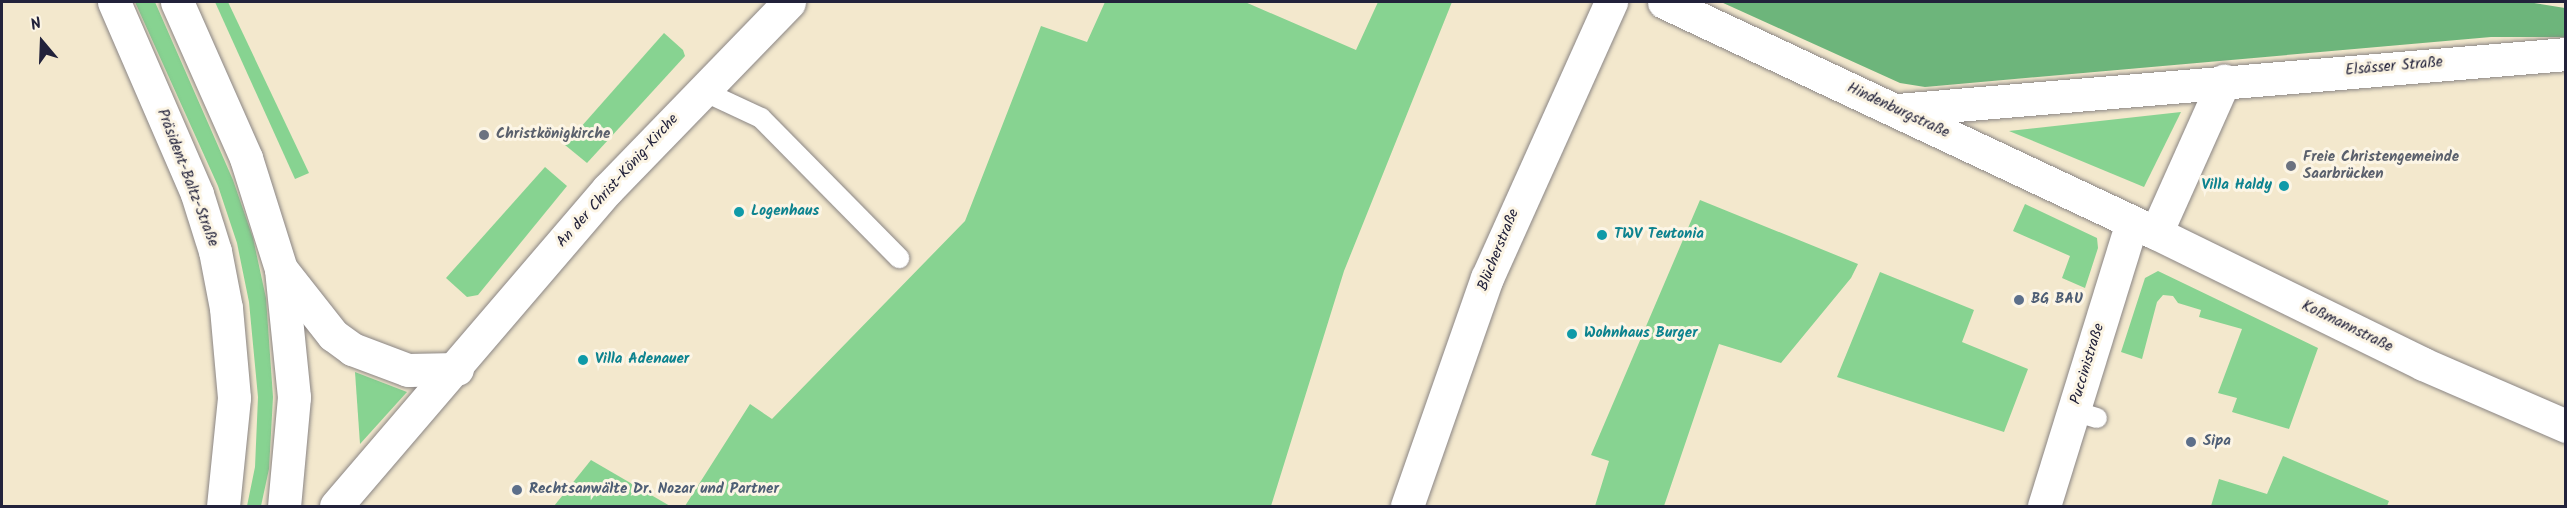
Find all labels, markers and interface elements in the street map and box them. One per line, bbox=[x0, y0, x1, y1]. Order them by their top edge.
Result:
text: N bbox=[27, 11, 45, 38]
north arrow bbox=[12, 12, 72, 72]
street label: Elsässer Straße bbox=[2345, 54, 2443, 80]
street label: Hindenburgstraße bbox=[1844, 79, 1952, 143]
street label: Präsident-Baltz-Straße bbox=[152, 107, 222, 249]
street label: An der Christ-König-Kirche bbox=[553, 111, 683, 251]
place label: Christkönigkirche bbox=[496, 126, 610, 144]
marker: Christkönigkirche bbox=[477, 128, 491, 142]
place label: Freie Christengemeinde Saarbrücken bbox=[2303, 148, 2459, 183]
marker: Freie Christengemeinde Saarbrücken bbox=[2284, 159, 2298, 173]
place label: Villa Haldy bbox=[2201, 177, 2272, 195]
marker: Villa Haldy bbox=[2277, 179, 2291, 193]
place label: Logenhaus bbox=[751, 203, 819, 221]
marker: Logenhaus bbox=[732, 205, 746, 219]
street label: Blücherstraße bbox=[1474, 206, 1524, 294]
place label: TWV Teutonia bbox=[1614, 226, 1704, 244]
marker: TWV Teutonia bbox=[1595, 228, 1609, 242]
place label: BG BAU bbox=[2031, 291, 2083, 309]
marker: BG BAU bbox=[2012, 293, 2026, 307]
street label: Koßmannstraße bbox=[2299, 297, 2395, 357]
street label: Puccinistraße bbox=[2067, 321, 2109, 407]
place label: Wohnhaus Burger bbox=[1584, 325, 1698, 343]
marker: Wohnhaus Burger bbox=[1565, 327, 1579, 341]
place label: Villa Adenauer bbox=[595, 351, 689, 369]
marker: Villa Adenauer bbox=[576, 353, 590, 367]
place label: Sipa bbox=[2203, 433, 2231, 451]
marker: Sipa bbox=[2184, 435, 2198, 449]
place label: Rechtsanwälte Dr. Nozar und Partner bbox=[529, 481, 779, 499]
marker: Rechtsanwälte Dr. Nozar und Partner bbox=[510, 483, 524, 497]

